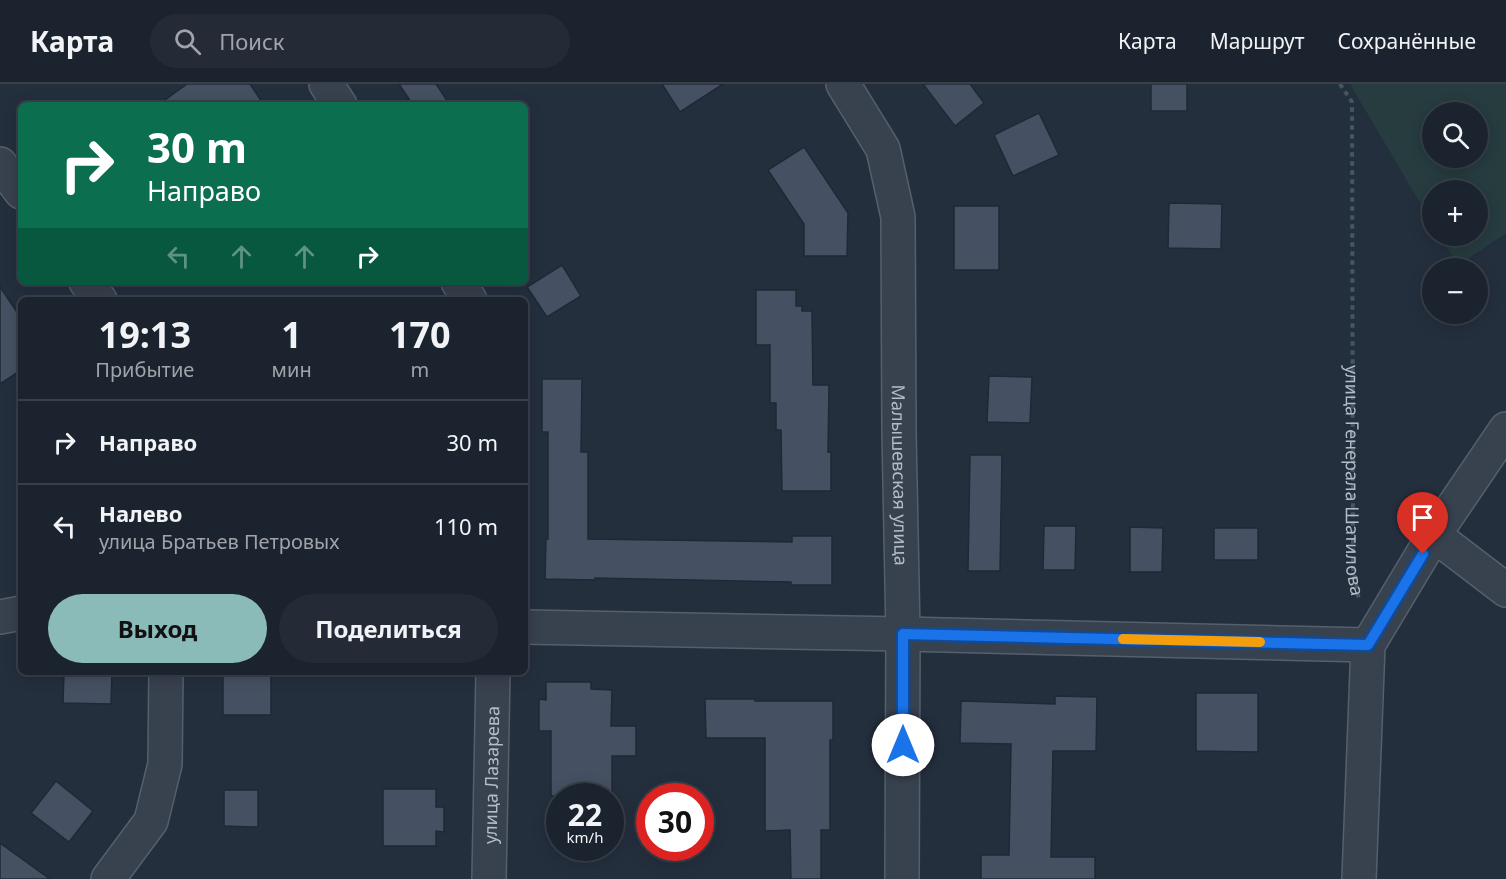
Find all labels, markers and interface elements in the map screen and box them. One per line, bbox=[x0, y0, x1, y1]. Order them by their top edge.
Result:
search box bbox=[150, 14, 570, 68]
text: Карта bbox=[30, 22, 114, 60]
icon: search bbox=[171, 25, 204, 58]
text: Поиск bbox=[219, 26, 285, 56]
text: Карта bbox=[1118, 27, 1177, 55]
text: Маршрут bbox=[1210, 27, 1305, 55]
text: Сохранённые bbox=[1338, 27, 1476, 55]
map controls bbox=[1422, 102, 1488, 324]
button: search bbox=[1422, 102, 1488, 168]
text: 30 m bbox=[147, 118, 247, 175]
icon: right bbox=[48, 126, 126, 204]
text: Направо bbox=[147, 172, 261, 209]
button: + bbox=[1422, 180, 1488, 246]
icon: left bbox=[162, 240, 195, 273]
icon: ahead bbox=[225, 240, 258, 273]
icon: ahead bbox=[288, 240, 321, 273]
icon: right bbox=[351, 240, 384, 273]
button: − bbox=[1422, 258, 1488, 324]
text: 19:13 bbox=[99, 310, 191, 359]
text: 1 bbox=[281, 310, 302, 359]
text: 170 bbox=[389, 310, 451, 359]
text: Прибытие bbox=[95, 356, 194, 383]
text: мин bbox=[272, 356, 312, 383]
text: m bbox=[410, 356, 429, 383]
street label: улица Генерала Шатилова bbox=[1341, 365, 1370, 598]
street label: Малышевская улица bbox=[887, 384, 914, 566]
icon: right bbox=[48, 426, 81, 459]
text: Направо bbox=[99, 427, 197, 457]
text: 30 m bbox=[447, 427, 498, 457]
pin bbox=[1397, 492, 1448, 554]
text: Налево bbox=[99, 498, 182, 528]
icon: arrive bbox=[1406, 501, 1439, 534]
icon: left bbox=[48, 510, 81, 543]
text: 110 m bbox=[434, 511, 498, 541]
text: улица Братьев Петровых bbox=[99, 528, 339, 555]
button: Выход bbox=[48, 594, 267, 663]
button: Поделиться bbox=[279, 594, 498, 663]
street label: улица Лазарева bbox=[478, 706, 504, 844]
position arrow bbox=[871, 713, 935, 777]
speed limit sign: 30 bbox=[636, 783, 714, 861]
text: 22 bbox=[568, 794, 602, 835]
text: km/h bbox=[567, 827, 603, 847]

